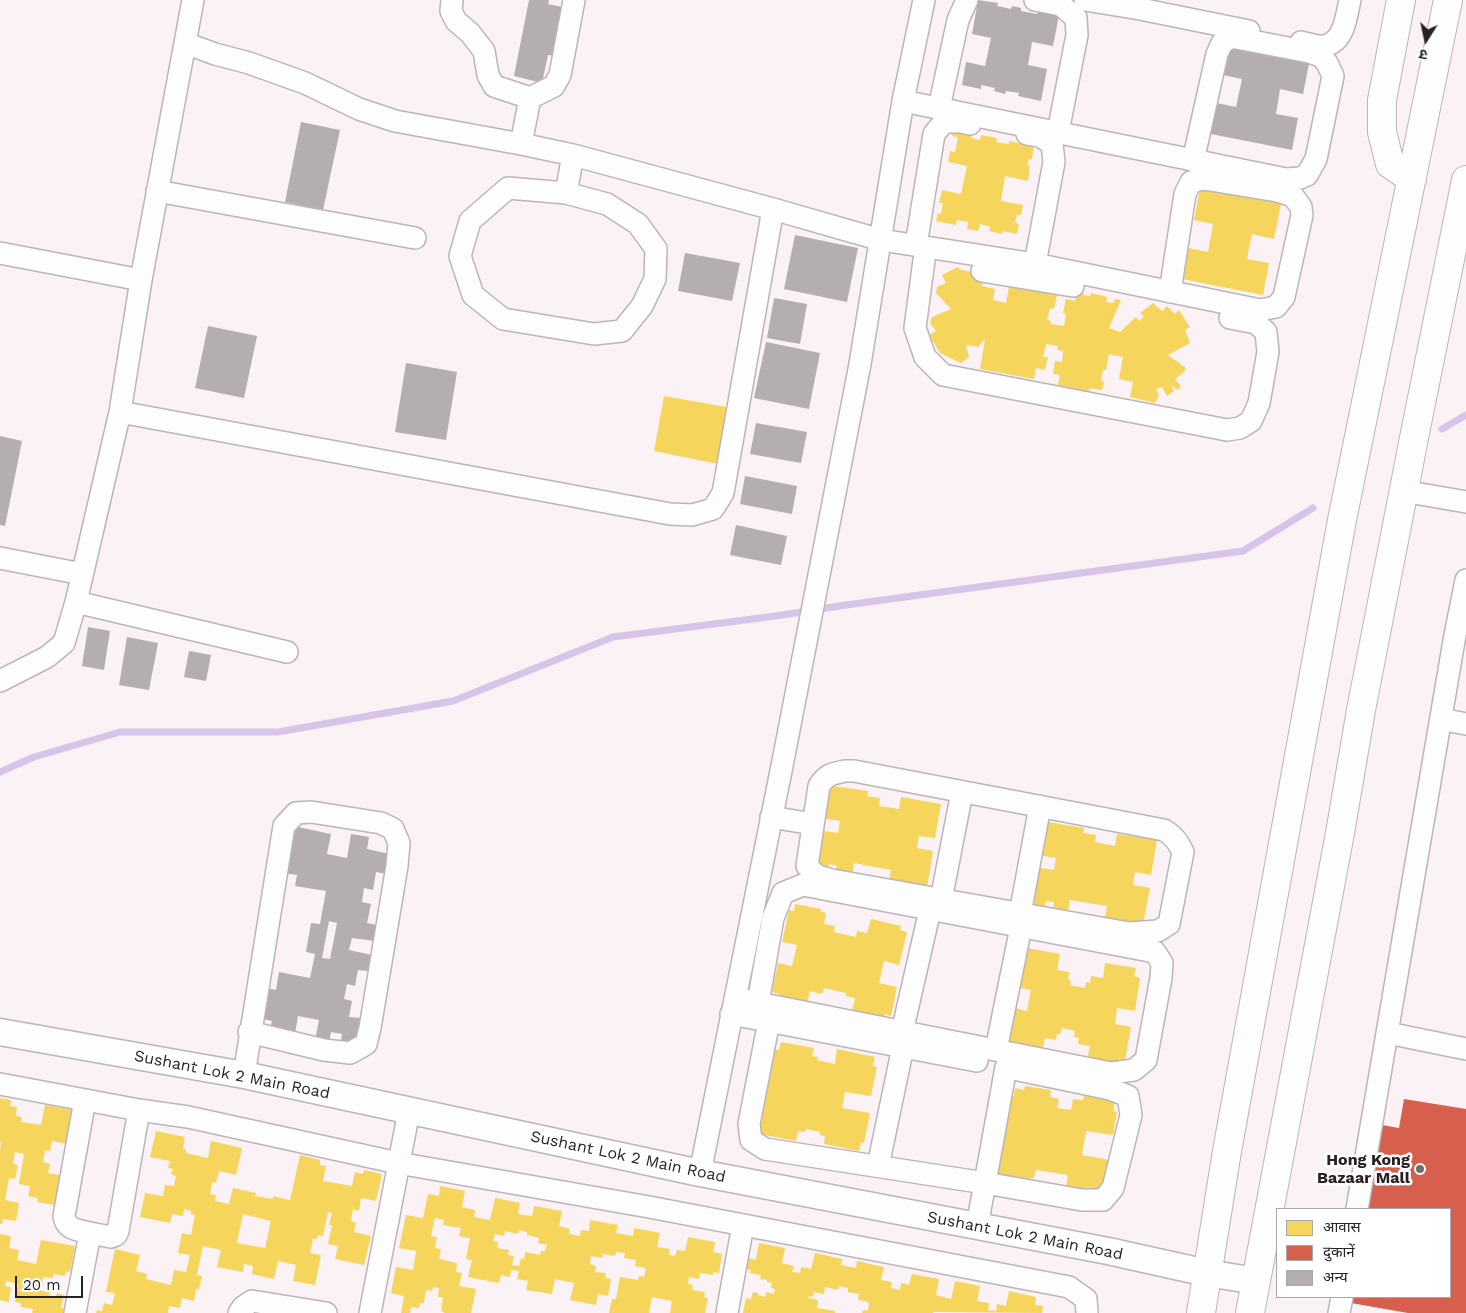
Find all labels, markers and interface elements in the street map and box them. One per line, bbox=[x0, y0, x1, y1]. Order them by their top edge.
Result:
north arrow bbox=[1401, 15, 1451, 65]
text: उ bbox=[1418, 46, 1429, 63]
street label: Sushant Lok 2 Main Road bbox=[133, 1047, 331, 1103]
street label: Sushant Lok 2 Main Road bbox=[529, 1127, 727, 1187]
place label: Hong Kong Bazaar Mall bbox=[1317, 1150, 1410, 1188]
marker: Hong Kong Bazaar Mall bbox=[1414, 1163, 1426, 1175]
street label: Sushant Lok 2 Main Road bbox=[926, 1208, 1124, 1264]
legend bbox=[1276, 1208, 1451, 1298]
text: आवास bbox=[1323, 1218, 1361, 1236]
text: दुकानें bbox=[1323, 1243, 1355, 1261]
scale bar bbox=[18, 1266, 85, 1298]
text: अन्य bbox=[1323, 1268, 1348, 1286]
text: 20 m bbox=[23, 1276, 61, 1294]

